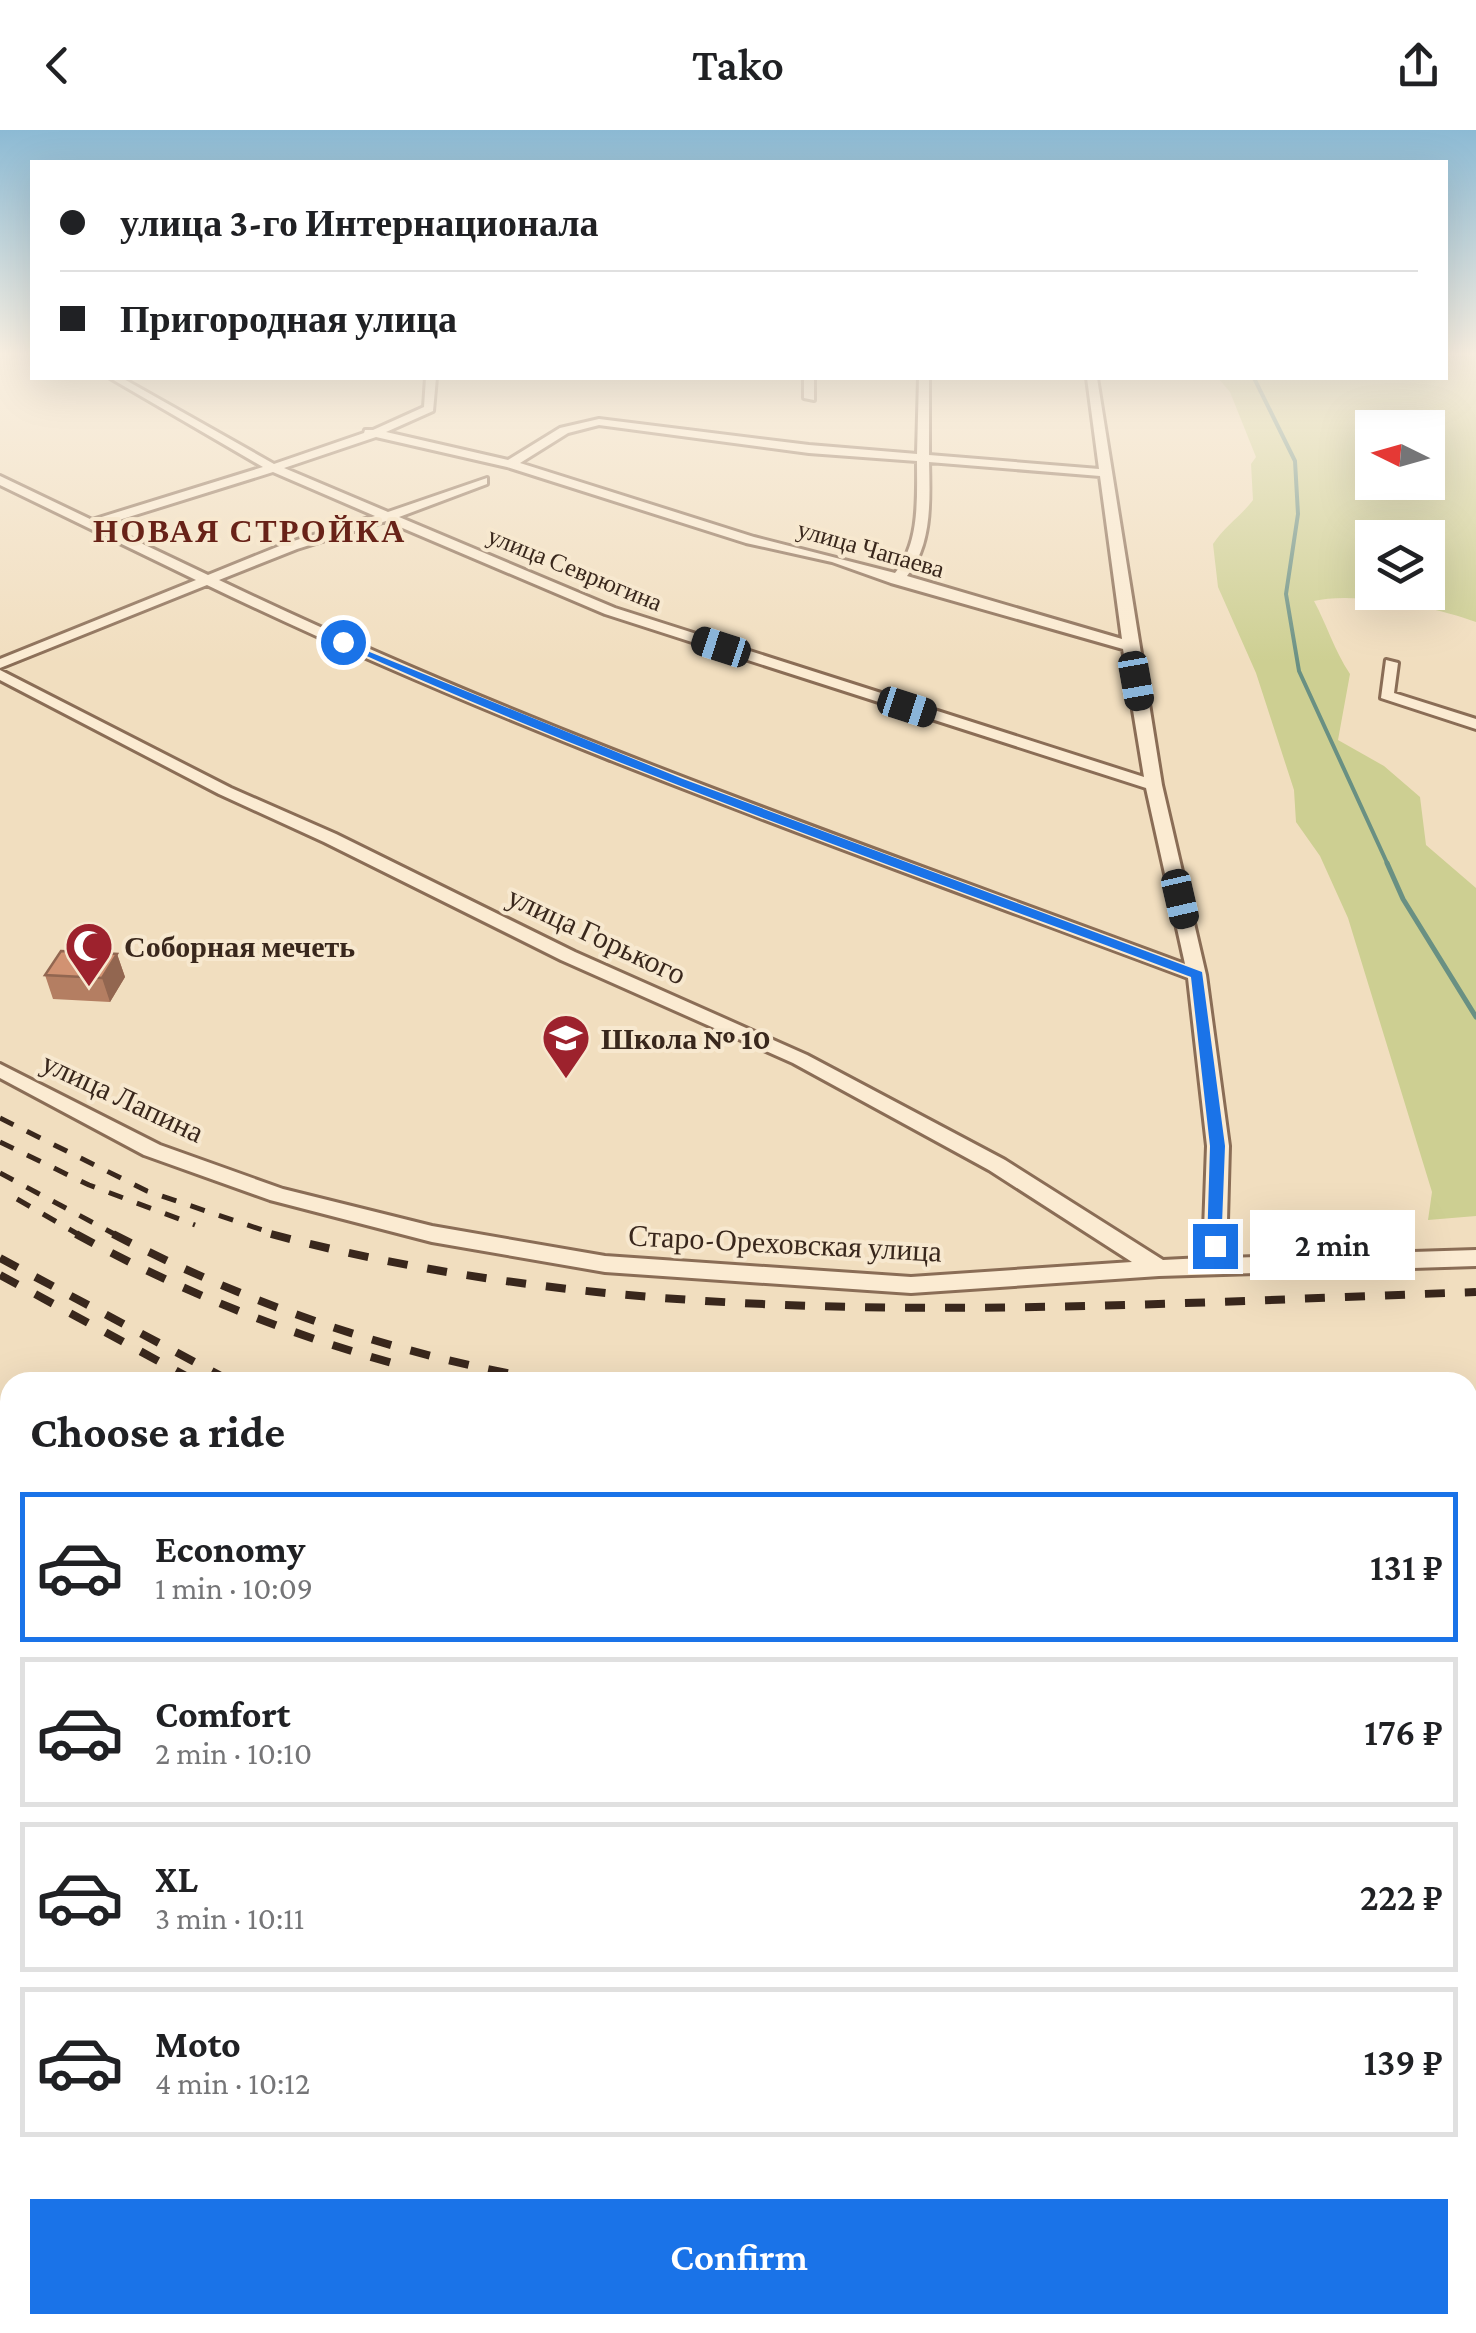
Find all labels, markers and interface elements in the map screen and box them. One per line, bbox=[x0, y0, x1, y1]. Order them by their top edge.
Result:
icon: back bbox=[30, 38, 85, 93]
icon: share bbox=[1391, 38, 1446, 93]
text: Tako bbox=[692, 40, 784, 90]
text: улица 3-го Интернационала bbox=[120, 202, 599, 244]
text: Пригородная улица bbox=[120, 298, 457, 340]
north arrow bbox=[1355, 410, 1445, 500]
map controls bbox=[1355, 410, 1445, 610]
district label: НОВАЯ СТРОЙКА bbox=[93, 513, 407, 549]
street label: улица Чапаева bbox=[794, 515, 948, 583]
button: layers bbox=[1355, 520, 1445, 610]
street label: улица Севрюгина bbox=[484, 522, 666, 616]
route start bbox=[321, 620, 366, 665]
car bbox=[688, 623, 754, 671]
car bbox=[1116, 649, 1156, 713]
car bbox=[874, 683, 940, 731]
car bbox=[1159, 866, 1201, 932]
street label: улица Горького bbox=[503, 879, 691, 991]
mosque icon: Соборная мечеть bbox=[63, 920, 115, 988]
place label: Соборная мечеть bbox=[124, 930, 355, 963]
school or university icon: Школа № 10 bbox=[540, 1012, 592, 1080]
place label: Школа № 10 bbox=[601, 1022, 771, 1055]
street label: улица Лапина bbox=[37, 1045, 209, 1149]
callout: 2 min bbox=[1250, 1211, 1415, 1281]
street label: Старо-Ореховская улица bbox=[627, 1218, 943, 1268]
route end bbox=[1193, 1224, 1238, 1269]
text: 2 min bbox=[1295, 1227, 1370, 1263]
text: Choose a ride bbox=[30, 1407, 285, 1457]
icon: car bbox=[35, 1522, 125, 1612]
text: Economy bbox=[155, 1528, 305, 1570]
text: 131 ₽ bbox=[1370, 1546, 1443, 1588]
text: 1 min · 10:09 bbox=[155, 1570, 313, 1606]
icon: car bbox=[35, 1687, 125, 1777]
text: Comfort bbox=[155, 1693, 291, 1735]
text: 176 ₽ bbox=[1364, 1711, 1443, 1753]
text: 2 min · 10:10 bbox=[155, 1735, 312, 1771]
icon: car bbox=[35, 1852, 125, 1942]
text: XL bbox=[155, 1858, 198, 1900]
text: 222 ₽ bbox=[1360, 1876, 1443, 1918]
text: 3 min · 10:11 bbox=[155, 1900, 304, 1936]
icon: car bbox=[35, 2017, 125, 2107]
text: Moto bbox=[155, 2023, 241, 2065]
text: 139 ₽ bbox=[1364, 2041, 1443, 2083]
text: 4 min · 10:12 bbox=[155, 2065, 310, 2101]
button: Confirm bbox=[30, 2199, 1448, 2314]

